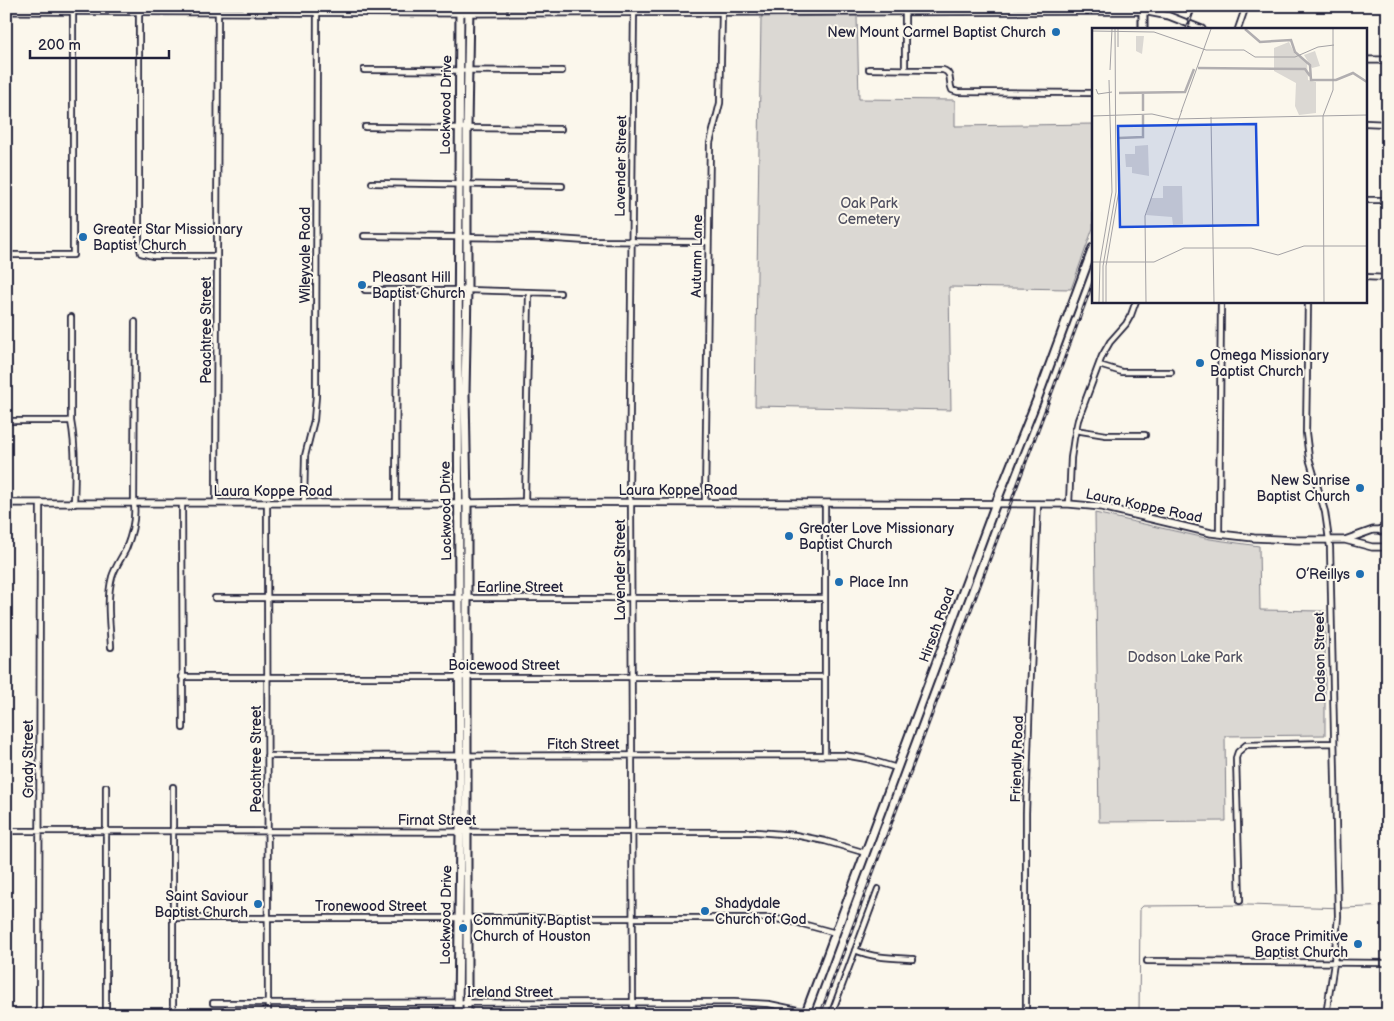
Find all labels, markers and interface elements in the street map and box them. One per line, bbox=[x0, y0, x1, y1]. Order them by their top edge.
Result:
place label: New Mount Carmel Baptist Church bbox=[827, 24, 1046, 41]
marker: New Mount Carmel Baptist Church bbox=[1050, 26, 1062, 38]
scale bar bbox=[30, 28, 169, 60]
inset map bbox=[1092, 28, 1366, 302]
text: 200 m bbox=[38, 36, 81, 55]
street label: Lockwood Drive bbox=[437, 55, 455, 155]
street label: Lavender Street bbox=[612, 114, 630, 217]
park label: Oak Park Cemetery bbox=[838, 195, 901, 228]
street label: Wileyvale Road bbox=[297, 207, 314, 303]
street label: Autumn Lane bbox=[688, 214, 706, 298]
place label: Greater Star Missionary Baptist Church bbox=[93, 221, 243, 254]
marker: Greater Star Missionary Baptist Church bbox=[77, 231, 89, 243]
place label: Pleasant Hill Baptist Church bbox=[372, 269, 466, 302]
street label: Peachtree Street bbox=[198, 276, 215, 384]
marker: Pleasant Hill Baptist Church bbox=[356, 279, 368, 291]
place label: Omega Missionary Baptist Church bbox=[1210, 347, 1329, 380]
marker: Omega Missionary Baptist Church bbox=[1194, 357, 1206, 369]
street label: Lockwood Drive bbox=[437, 461, 455, 561]
place label: New Sunrise Baptist Church bbox=[1257, 472, 1350, 505]
street label: Laura Koppe Road bbox=[619, 482, 737, 499]
marker: New Sunrise Baptist Church bbox=[1354, 482, 1366, 494]
street label: Laura Koppe Road bbox=[214, 483, 332, 500]
street label: Laura Koppe Road bbox=[1084, 485, 1204, 527]
street label: Lavender Street bbox=[612, 518, 629, 621]
place label: Greater Love Missionary Baptist Church bbox=[799, 520, 955, 553]
marker: Greater Love Missionary Baptist Church bbox=[783, 530, 795, 542]
place label: O’Reillys bbox=[1296, 566, 1350, 583]
marker: O’Reillys bbox=[1354, 568, 1366, 580]
place label: Place Inn bbox=[849, 574, 909, 591]
marker: Place Inn bbox=[833, 576, 845, 588]
street label: Earline Street bbox=[477, 579, 564, 596]
street label: Hirsch Road bbox=[916, 585, 958, 665]
street label: Dodson Street bbox=[1311, 611, 1329, 703]
park label: Dodson Lake Park bbox=[1128, 649, 1243, 666]
street label: Boicewood Street bbox=[448, 657, 561, 674]
street label: Peachtree Street bbox=[248, 705, 265, 813]
street label: Friendly Road bbox=[1007, 715, 1027, 803]
street label: Grady Street bbox=[20, 719, 37, 798]
street label: Fitch Street bbox=[547, 736, 620, 753]
street label: Firnat Street bbox=[398, 812, 477, 829]
street label: Lockwood Drive bbox=[437, 865, 455, 965]
place label: Saint Saviour Baptist Church bbox=[155, 888, 249, 921]
place label: Shadydale Church of God bbox=[715, 895, 807, 928]
marker: Saint Saviour Baptist Church bbox=[252, 898, 264, 910]
street label: Tronewood Street bbox=[315, 898, 428, 915]
marker: Shadydale Church of God bbox=[699, 905, 711, 917]
place label: Community Baptist Church of Houston bbox=[473, 912, 591, 945]
marker: Community Baptist Church of Houston bbox=[457, 922, 469, 934]
place label: Grace Primitive Baptist Church bbox=[1251, 928, 1348, 961]
marker: Grace Primitive Baptist Church bbox=[1352, 938, 1364, 950]
street label: Ireland Street bbox=[467, 984, 554, 1001]

